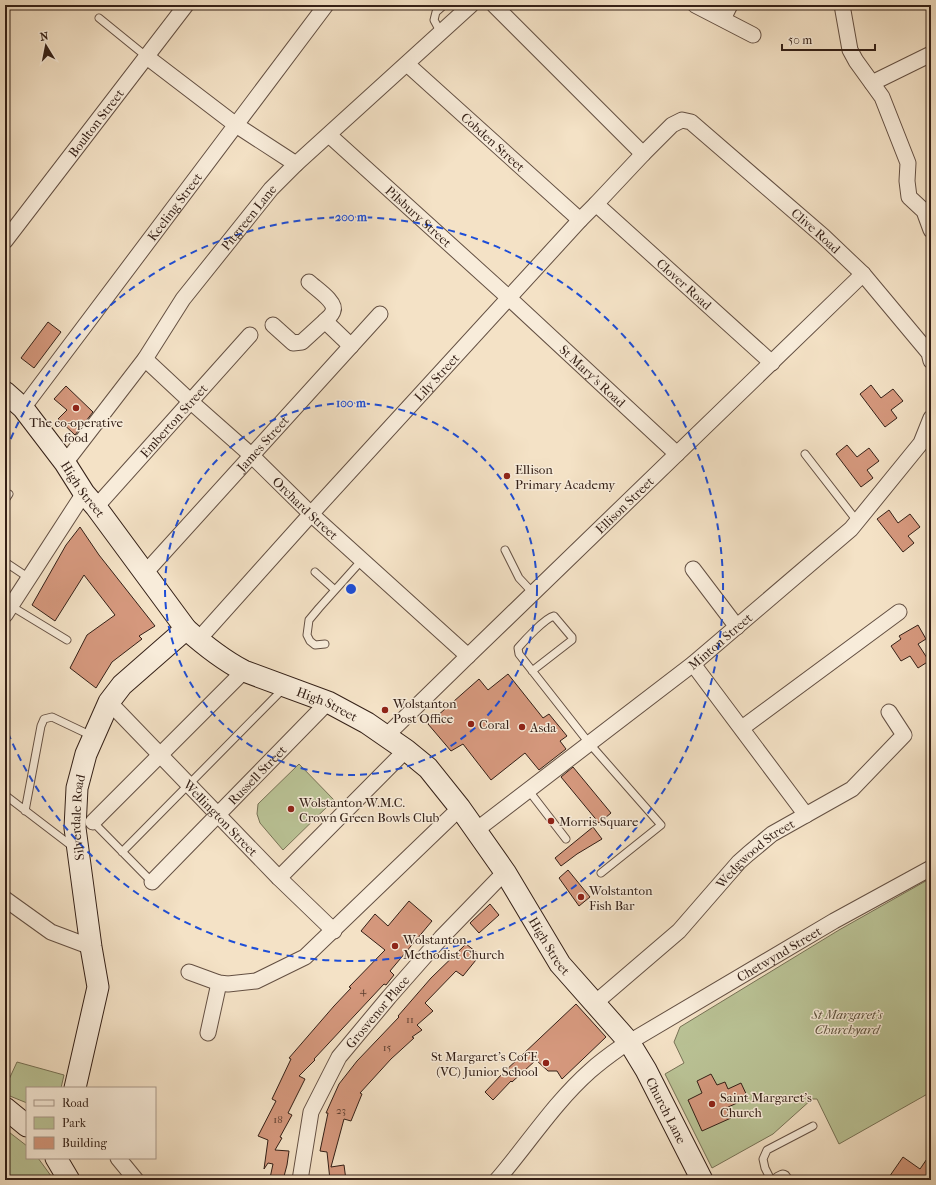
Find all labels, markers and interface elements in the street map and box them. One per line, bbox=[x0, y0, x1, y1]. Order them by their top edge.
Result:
north arrow bbox=[26, 26, 66, 66]
scale bar bbox=[782, 26, 875, 52]
text: N bbox=[39, 29, 50, 44]
text: 50 m bbox=[788, 33, 812, 47]
street label: Boulton Street bbox=[65, 86, 127, 160]
street label: Cobden Street bbox=[458, 109, 528, 174]
street label: Keeling Street bbox=[144, 169, 205, 244]
street label: Pitgreen Lane bbox=[218, 181, 279, 253]
street label: Pilsbury Street bbox=[383, 183, 455, 250]
street label: Clive Road bbox=[789, 205, 844, 257]
text: 200 m bbox=[335, 210, 368, 224]
street label: Clover Road bbox=[654, 255, 715, 313]
street label: St Mary's Road bbox=[557, 342, 629, 410]
street label: Lily Street bbox=[411, 350, 462, 404]
street label: Emberton Street bbox=[137, 381, 210, 460]
text: 100 m bbox=[336, 396, 367, 410]
marker: The co-operative food bbox=[71, 403, 81, 413]
street label: James Street bbox=[233, 412, 292, 475]
place label: The co-operative food bbox=[29, 415, 123, 445]
street label: High Street bbox=[58, 458, 108, 520]
place label: Ellison Primary Academy bbox=[515, 462, 616, 492]
marker: Ellison Primary Academy bbox=[502, 471, 512, 481]
street label: Orchard Street bbox=[270, 473, 342, 543]
street label: Ellison Street bbox=[592, 473, 657, 536]
centre of rings bbox=[344, 582, 358, 596]
street label: Minton Street bbox=[685, 609, 755, 672]
street label: High Street bbox=[295, 684, 361, 724]
place label: Wolstanton Post Office bbox=[392, 696, 457, 726]
marker: Wolstanton Post Office bbox=[380, 705, 390, 715]
place label: Coral bbox=[479, 717, 510, 732]
marker: Coral bbox=[466, 719, 476, 729]
place label: Asda bbox=[529, 720, 557, 735]
marker: Asda bbox=[517, 722, 527, 732]
street label: Russell Street bbox=[225, 742, 289, 808]
street label: Silverdale Road bbox=[67, 772, 88, 861]
street label: Wellington Street bbox=[180, 776, 261, 859]
place label: Wolstanton W.M.C. Crown Green Bowls Club bbox=[298, 795, 439, 825]
marker: Wolstanton W.M.C. Crown Green Bowls Club bbox=[286, 804, 296, 814]
place label: Morris Square bbox=[559, 814, 639, 829]
street label: Wedgwood Street bbox=[712, 815, 797, 892]
marker: Morris Square bbox=[546, 816, 556, 826]
place label: Wolstanton Fish Bar bbox=[588, 883, 653, 913]
marker: Wolstanton Fish Bar bbox=[576, 892, 586, 902]
street label: High Street bbox=[526, 914, 574, 978]
street label: Chetwynd Street bbox=[734, 923, 824, 984]
place label: Wolstanton Methodist Church bbox=[402, 932, 505, 962]
marker: Wolstanton Methodist Church bbox=[390, 941, 400, 951]
street label: Grosvenor Place bbox=[342, 972, 413, 1051]
house number: 4 bbox=[360, 984, 367, 997]
park label: St Margaret’s Churchyard bbox=[811, 1007, 883, 1037]
house number: 11 bbox=[406, 1013, 414, 1026]
house number: 15 bbox=[383, 1041, 392, 1054]
place label: St Margaret's CofE (VC) Junior School bbox=[431, 1049, 538, 1079]
marker: St Margaret's CofE (VC) Junior School bbox=[541, 1058, 551, 1068]
street label: Church Lane bbox=[643, 1075, 690, 1146]
legend bbox=[26, 1087, 156, 1159]
place label: Saint Margaret's Church bbox=[720, 1090, 812, 1120]
text: Road bbox=[62, 1096, 89, 1110]
marker: Saint Margaret's Church bbox=[707, 1099, 717, 1109]
house number: 23 bbox=[336, 1104, 346, 1117]
house number: 18 bbox=[273, 1113, 283, 1126]
text: Park bbox=[62, 1116, 87, 1130]
text: Building bbox=[62, 1136, 107, 1150]

